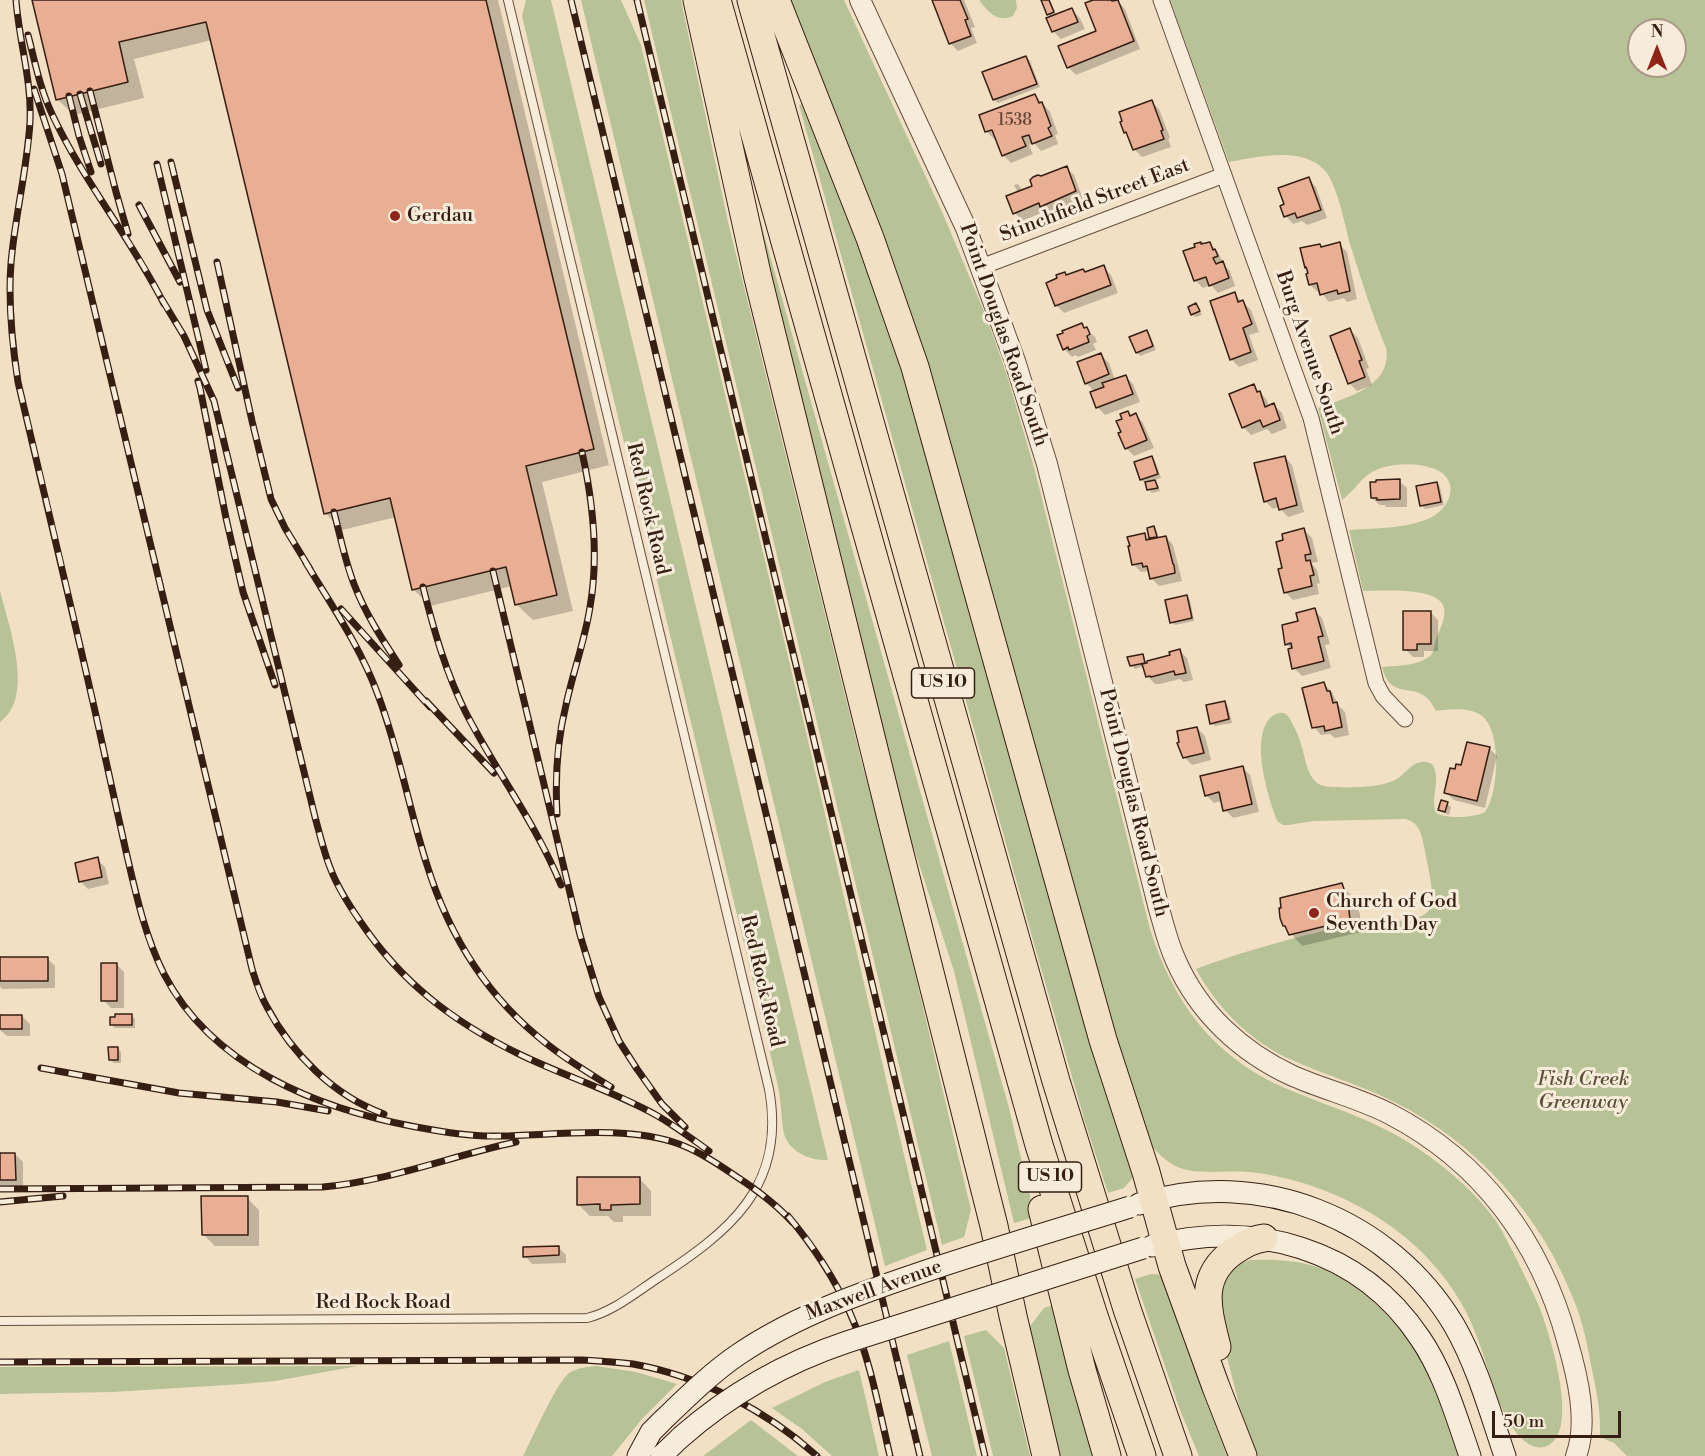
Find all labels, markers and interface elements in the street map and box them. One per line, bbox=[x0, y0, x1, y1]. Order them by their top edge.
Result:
north arrow bbox=[1627, 18, 1687, 78]
text: N bbox=[1651, 22, 1663, 42]
house number: 1538 bbox=[998, 111, 1032, 131]
street label: Stinchfield Street East bbox=[997, 154, 1193, 248]
place label: Gerdau bbox=[407, 204, 473, 228]
marker: Gerdau bbox=[388, 209, 402, 223]
street label: Point Douglas Road South bbox=[953, 220, 1053, 450]
street label: Burg Avenue South bbox=[1270, 268, 1348, 438]
street label: Red Rock Road bbox=[620, 440, 674, 578]
road number: US 10 bbox=[912, 668, 974, 698]
street label: Point Douglas Road South bbox=[1093, 686, 1173, 920]
place label: Church of God Seventh Day bbox=[1326, 890, 1457, 937]
marker: Church of God Seventh Day bbox=[1307, 906, 1321, 920]
street label: Red Rock Road bbox=[734, 912, 788, 1050]
park label: Fish Creek Greenway bbox=[1537, 1068, 1629, 1115]
road number: US 10 bbox=[1018, 1162, 1082, 1192]
street label: Maxwell Avenue bbox=[802, 1255, 946, 1327]
street label: Red Rock Road bbox=[315, 1291, 451, 1315]
scale bar bbox=[1495, 1399, 1624, 1437]
text: 50 m bbox=[1503, 1410, 1544, 1433]

